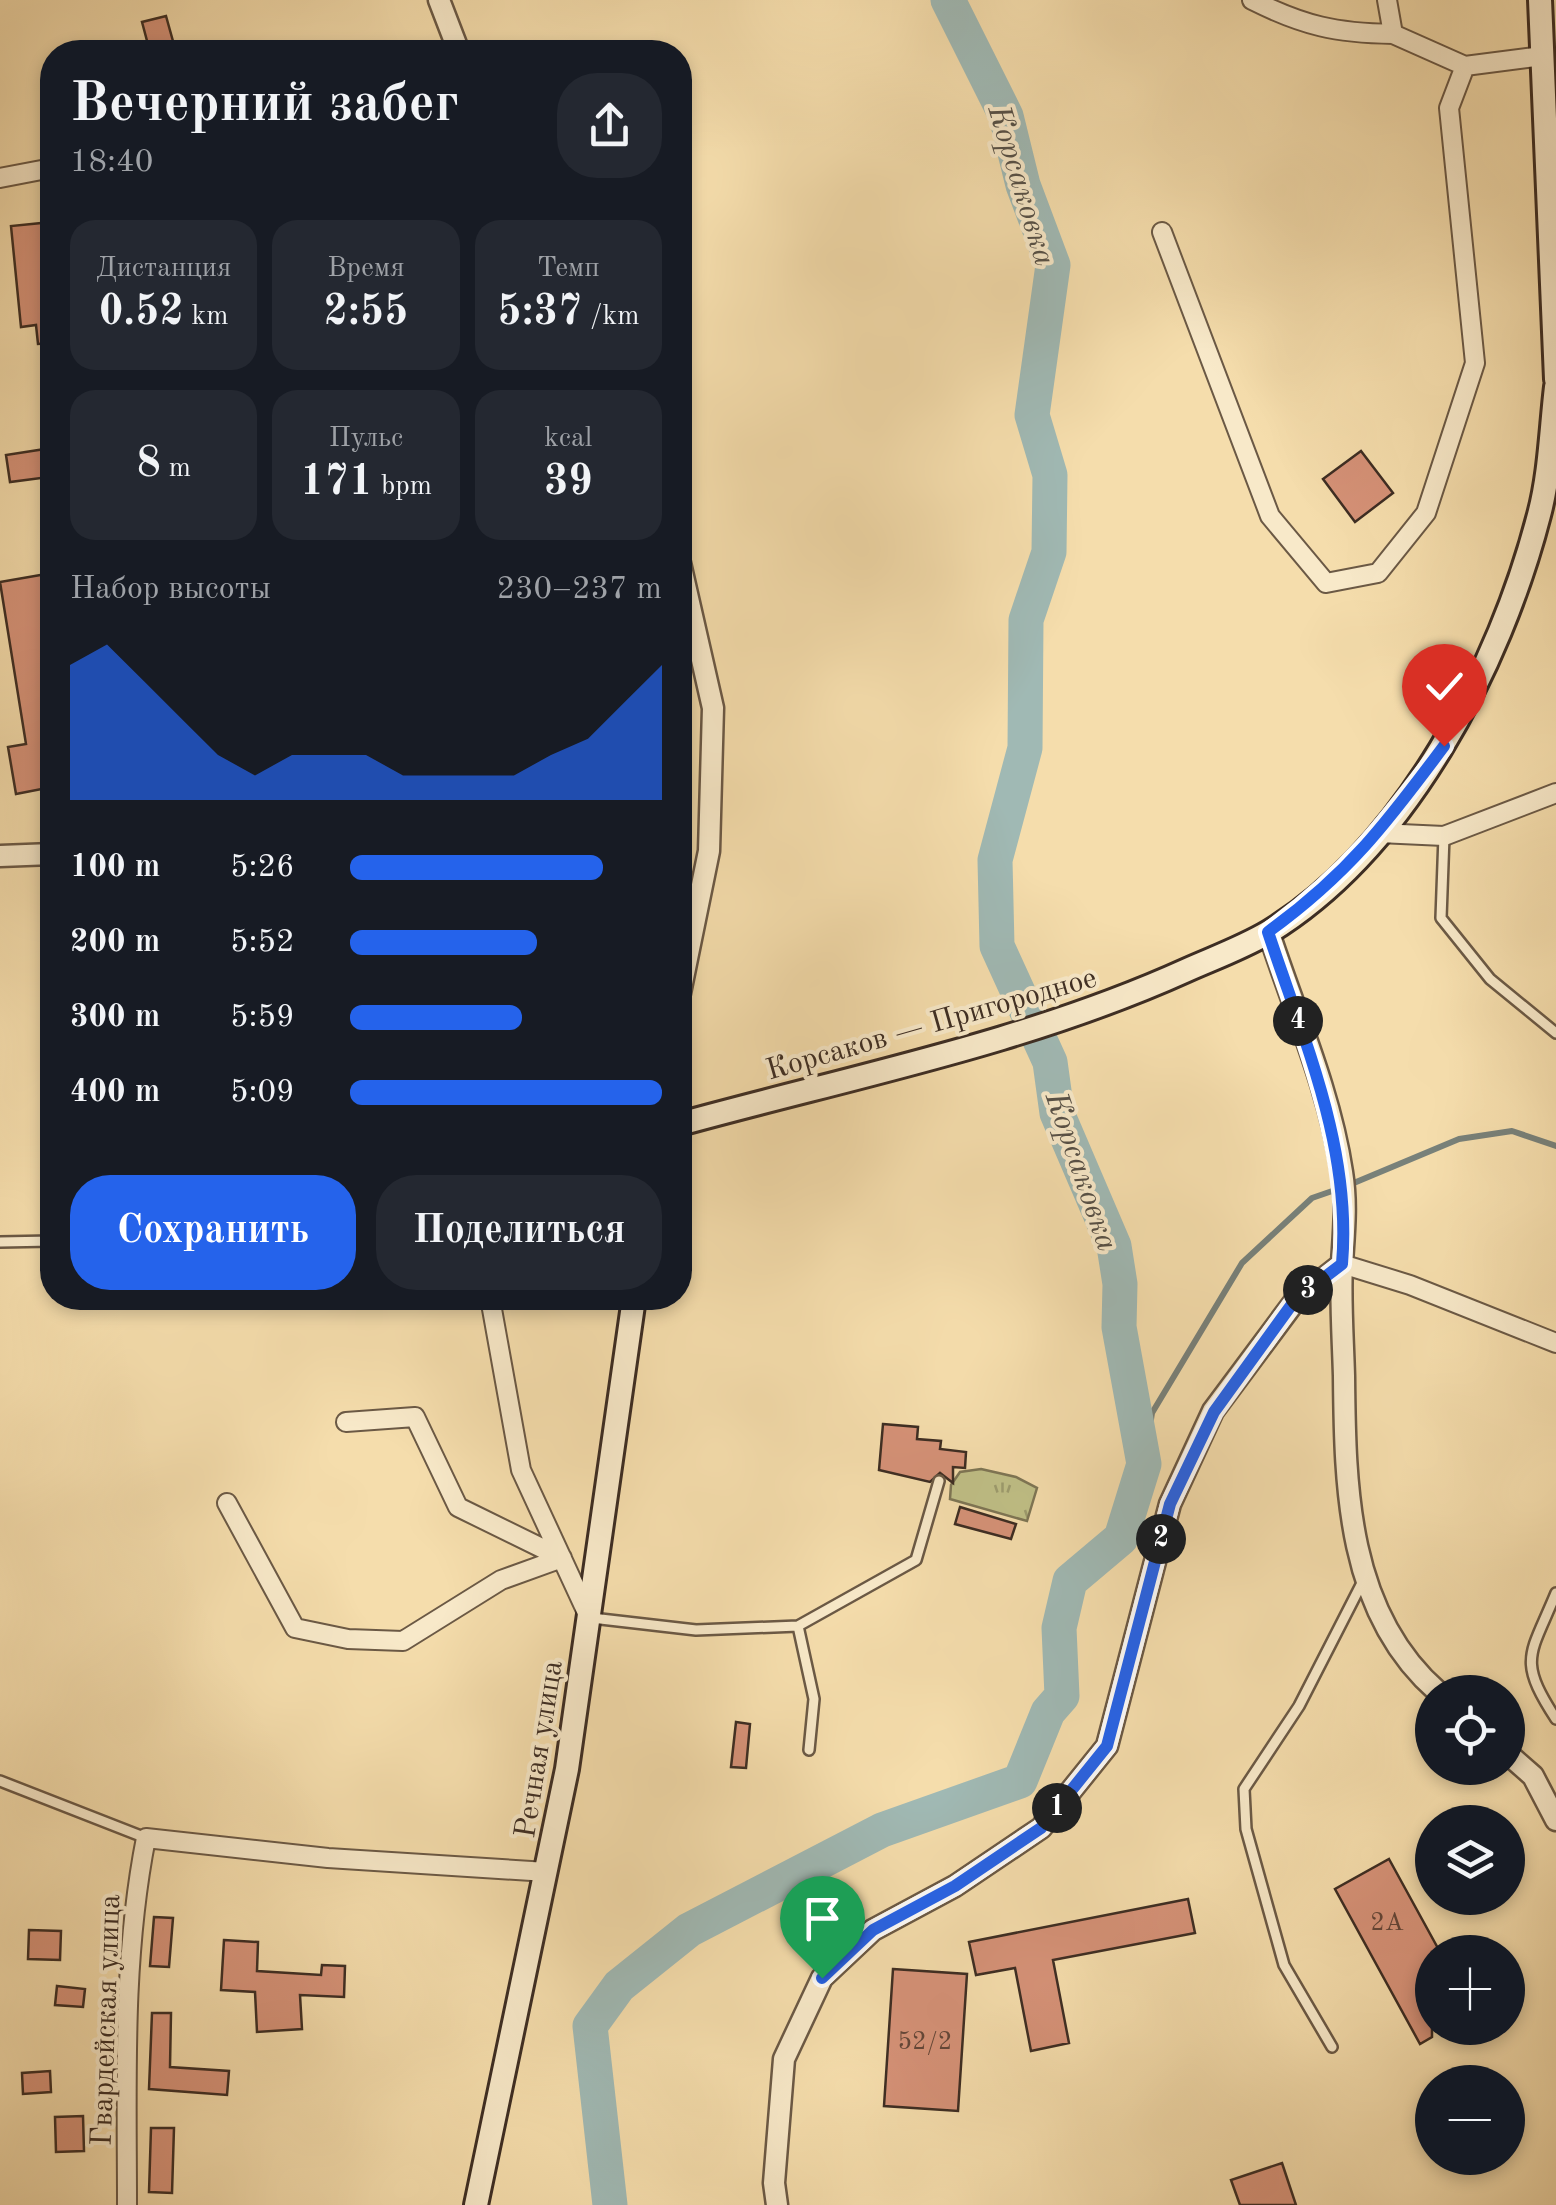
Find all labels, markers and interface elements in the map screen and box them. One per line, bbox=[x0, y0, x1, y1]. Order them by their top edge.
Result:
button: share bbox=[557, 73, 662, 178]
text: Вечерний забег bbox=[70, 78, 459, 133]
water label: Корсаковка bbox=[980, 101, 1060, 270]
text: 18:40 bbox=[70, 147, 153, 179]
text: Дистанция bbox=[96, 255, 231, 283]
text: Время bbox=[327, 255, 405, 283]
text: Темп bbox=[537, 255, 600, 283]
text: 0.52 bbox=[99, 292, 184, 334]
text: 2:55 bbox=[324, 292, 408, 334]
text: 5:37 bbox=[497, 292, 582, 334]
text: km bbox=[184, 303, 228, 331]
text: /km bbox=[582, 303, 639, 331]
text: Пульс bbox=[329, 425, 403, 453]
text: kcal bbox=[544, 425, 592, 453]
text: 8 bbox=[136, 444, 161, 486]
text: m bbox=[161, 455, 191, 483]
text: 171 bbox=[300, 462, 373, 504]
text: 39 bbox=[544, 462, 593, 504]
text: bpm bbox=[373, 473, 432, 501]
text: Набор высоты bbox=[70, 574, 271, 606]
text: 230–237 m bbox=[496, 574, 662, 606]
pin bbox=[1402, 644, 1487, 747]
icon: check bbox=[1417, 659, 1472, 714]
text: 100 m bbox=[70, 852, 160, 884]
text: 5:26 bbox=[230, 852, 295, 884]
text: 200 m bbox=[70, 927, 160, 959]
text: 5:52 bbox=[230, 927, 295, 959]
street label: Корсаков — Пригородное bbox=[763, 963, 1100, 1087]
pin: 4 bbox=[1273, 996, 1323, 1046]
text: 300 m bbox=[70, 1002, 160, 1034]
text: 5:59 bbox=[230, 1002, 295, 1034]
text: 4 bbox=[1290, 1007, 1306, 1035]
text: 400 m bbox=[70, 1077, 160, 1109]
text: 5:09 bbox=[230, 1077, 295, 1109]
water label: Корсаковка bbox=[1038, 1087, 1122, 1256]
button: Сохранить bbox=[70, 1175, 356, 1290]
button: Поделиться bbox=[376, 1175, 662, 1290]
pin: 3 bbox=[1283, 1265, 1333, 1315]
text: 3 bbox=[1300, 1276, 1316, 1304]
pin: 2 bbox=[1136, 1514, 1186, 1564]
text: 2 bbox=[1153, 1525, 1169, 1553]
street label: Речная улица bbox=[511, 1658, 569, 1840]
map controls bbox=[1415, 1675, 1525, 2175]
button: locate bbox=[1415, 1675, 1525, 1785]
pin: 1 bbox=[1032, 1783, 1082, 1833]
text: 1 bbox=[1049, 1794, 1065, 1822]
button: layers bbox=[1415, 1805, 1525, 1915]
pin bbox=[780, 1876, 865, 1979]
icon: arrive bbox=[795, 1891, 850, 1946]
street label: Гвардейская улица bbox=[88, 1894, 126, 2146]
house number: 2А bbox=[1370, 1911, 1404, 1936]
button: + bbox=[1415, 1935, 1525, 2045]
house number: 52/2 bbox=[898, 2030, 952, 2055]
button: − bbox=[1415, 2065, 1525, 2175]

